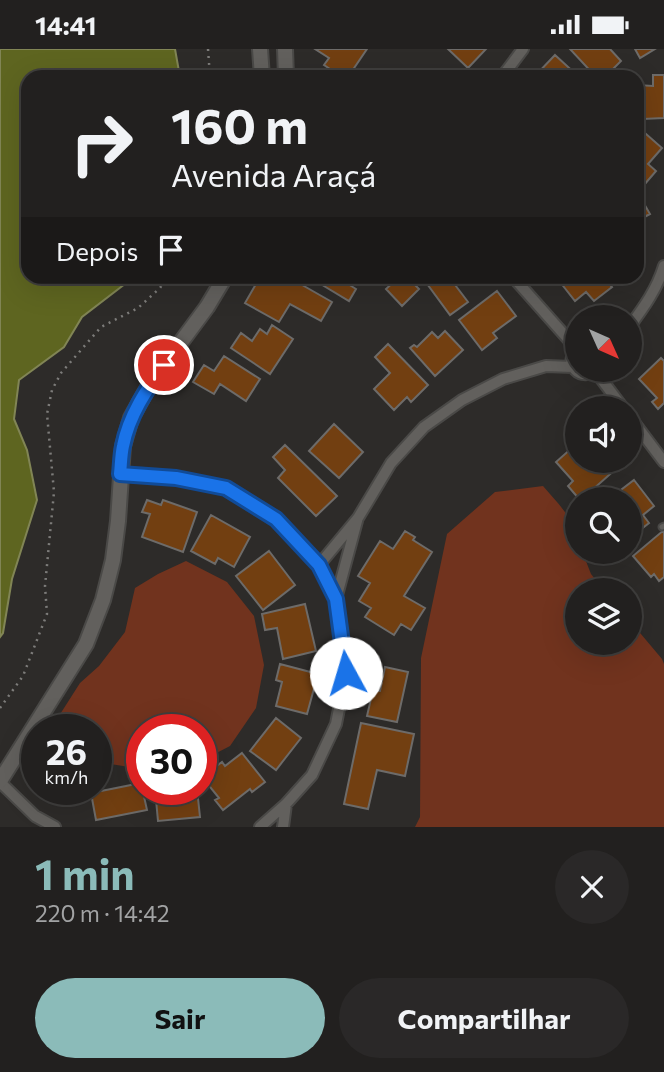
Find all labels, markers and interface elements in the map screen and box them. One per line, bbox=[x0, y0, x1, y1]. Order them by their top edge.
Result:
text: 14:41 bbox=[35, 9, 97, 40]
text: 160 m bbox=[171, 94, 308, 154]
icon: right bbox=[56, 98, 147, 189]
text: Avenida Araçá bbox=[171, 154, 376, 194]
icon: arrive bbox=[152, 231, 190, 269]
text: Depois bbox=[56, 235, 138, 266]
north arrow bbox=[565, 305, 642, 381]
map controls bbox=[565, 305, 642, 655]
pin bbox=[134, 335, 194, 395]
icon: arrive bbox=[145, 346, 183, 384]
button: sound bbox=[565, 396, 642, 473]
button: search bbox=[565, 487, 642, 564]
button: layers bbox=[565, 578, 642, 655]
position arrow bbox=[309, 636, 383, 710]
speed limit sign: 30 bbox=[126, 714, 217, 805]
text: 26 bbox=[46, 729, 87, 772]
text: km/h bbox=[45, 766, 88, 788]
text: 1 min bbox=[35, 847, 135, 899]
button: close bbox=[555, 850, 629, 924]
text: 220 m · 14:42 bbox=[35, 899, 169, 927]
button: Sair bbox=[35, 978, 325, 1058]
button: Compartilhar bbox=[339, 978, 629, 1058]

